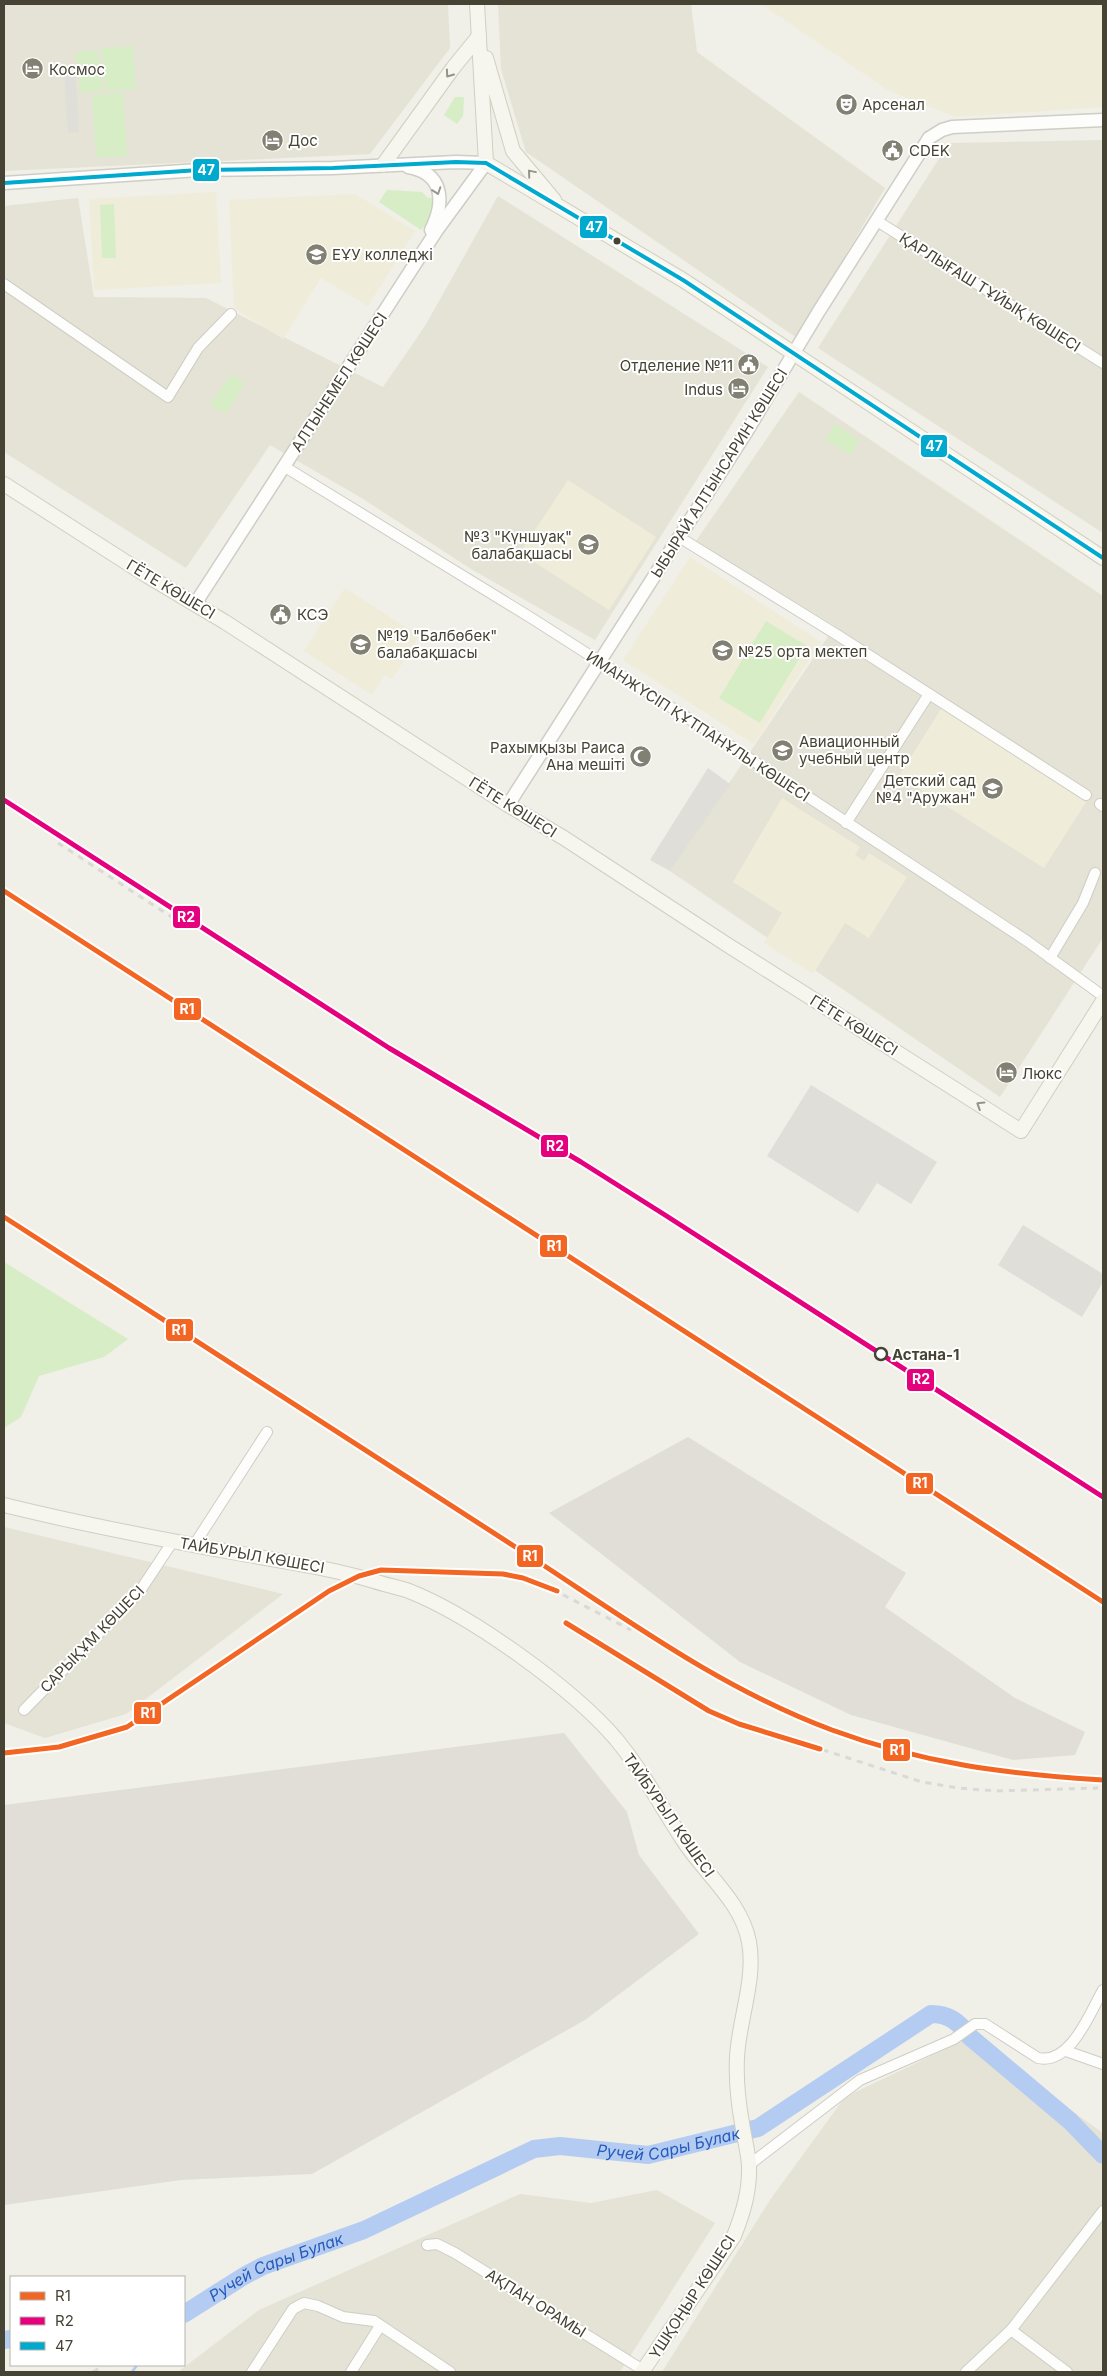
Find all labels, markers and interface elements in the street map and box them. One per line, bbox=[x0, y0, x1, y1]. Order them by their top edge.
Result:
hotel icon: Космос bbox=[21, 57, 45, 81]
place label: Космос bbox=[49, 60, 105, 79]
one-way arrow bbox=[446, 68, 454, 77]
theatre icon: Арсенал bbox=[834, 92, 858, 116]
place label: Арсенал bbox=[862, 95, 925, 114]
hotel icon: Дос bbox=[260, 128, 284, 152]
place label: Дос bbox=[288, 131, 318, 150]
public building icon: CDEK bbox=[881, 138, 905, 162]
place label: CDEK bbox=[909, 141, 950, 160]
line badge: 47 bbox=[192, 158, 220, 182]
text: 47 bbox=[197, 161, 215, 178]
one-way arrow bbox=[528, 169, 537, 178]
one-way arrow bbox=[432, 186, 442, 195]
line badge: 47 bbox=[579, 215, 608, 239]
text: 47 bbox=[585, 218, 603, 235]
street label: ҚАРЛЫҒАШ ТҰЙЫҚ КӨШЕСІ bbox=[896, 228, 1084, 356]
unlabelled marker bbox=[612, 236, 622, 246]
school or university icon: ЕҰУ колледжі bbox=[304, 242, 328, 266]
place label: ЕҰУ колледжі bbox=[332, 245, 433, 264]
street label: АЛТЫНЕМЕЛ КӨШЕСІ bbox=[287, 309, 391, 455]
public building icon: Отделение №11 bbox=[737, 353, 761, 377]
place label: Отделение №11 bbox=[620, 356, 733, 375]
street label: ЫБЫРАЙ АЛТЫНСАРИН КӨШЕСІ bbox=[647, 365, 791, 581]
hotel icon: Indus bbox=[727, 377, 751, 401]
place label: Indus bbox=[684, 380, 723, 399]
line badge: 47 bbox=[920, 434, 948, 458]
text: 47 bbox=[925, 437, 943, 454]
place label: №3 "Күншуақ" балабақшасы bbox=[464, 527, 572, 563]
school or university icon: №3 "Күншуақ" балабақшасы bbox=[576, 533, 600, 557]
street label: ГЁТЕ КӨШЕСІ bbox=[123, 555, 219, 623]
public building icon: КСЭ bbox=[269, 602, 293, 626]
place label: КСЭ bbox=[297, 605, 329, 624]
place label: №19 "Балбөбек" балабақшасы bbox=[377, 626, 497, 662]
school or university icon: №19 "Балбөбек" балабақшасы bbox=[349, 632, 373, 656]
school or university icon: №25 орта мектеп bbox=[710, 639, 734, 663]
place label: №25 орта мектеп bbox=[738, 642, 867, 661]
street label: ИМАНЖҮСІП ҚҰТПАНҰЛЫ КӨШЕСІ bbox=[583, 647, 813, 805]
place label: Авиационный учебный центр bbox=[799, 732, 910, 768]
place label: Рахымқызы Раиса Ана мешіті bbox=[490, 738, 625, 774]
school or university icon: Авиационный учебный центр bbox=[771, 738, 795, 762]
mosque icon: Рахымқызы Раиса Ана мешіті bbox=[629, 744, 653, 768]
place label: Детский сад №4 "Аружан" bbox=[876, 771, 976, 807]
street label: ГЁТЕ КӨШЕСІ bbox=[466, 772, 560, 842]
school or university icon: Детский сад №4 "Аружан" bbox=[980, 777, 1004, 801]
line badge: R2 bbox=[172, 905, 201, 929]
text: R2 bbox=[177, 908, 195, 925]
street label: ГЁТЕ КӨШЕСІ bbox=[807, 990, 901, 1060]
line badge: R1 bbox=[173, 997, 202, 1021]
text: R1 bbox=[179, 1000, 195, 1017]
hotel icon: Люкс bbox=[994, 1061, 1018, 1085]
place label: Люкс bbox=[1022, 1064, 1062, 1083]
one-way arrow bbox=[976, 1102, 986, 1111]
line badge: R2 bbox=[540, 1134, 569, 1158]
text: R2 bbox=[546, 1137, 564, 1154]
line badge: R1 bbox=[539, 1234, 568, 1258]
text: R1 bbox=[546, 1237, 562, 1254]
line badge: R1 bbox=[165, 1318, 194, 1342]
text: R1 bbox=[171, 1321, 187, 1338]
place label: Астана-1 bbox=[892, 1345, 959, 1364]
marker: Астана-1 bbox=[874, 1347, 888, 1361]
line badge: R2 bbox=[906, 1368, 935, 1392]
text: R2 bbox=[912, 1370, 930, 1387]
line badge: R1 bbox=[905, 1472, 934, 1495]
text: R1 bbox=[912, 1474, 928, 1491]
street label: ТАЙБУРЫЛ КӨШЕСІ bbox=[178, 1533, 326, 1577]
line badge: R1 bbox=[516, 1544, 544, 1568]
text: R1 bbox=[522, 1547, 538, 1564]
street label: САРЫҚҰМ КӨШЕСІ bbox=[36, 1581, 148, 1697]
line badge: R1 bbox=[133, 1701, 162, 1725]
text: R1 bbox=[140, 1704, 156, 1721]
line badge: R1 bbox=[882, 1738, 911, 1762]
text: R1 bbox=[889, 1741, 905, 1758]
street label: ТАЙБУРЫЛ КӨШЕСІ bbox=[619, 1749, 719, 1881]
water label: Ручей Сары Булак bbox=[596, 2123, 743, 2165]
water label: Ручей Сары Булак bbox=[205, 2228, 347, 2306]
street label: ҮШҚОҢЫР КӨШЕСІ bbox=[645, 2231, 739, 2363]
street label: АҚПАН ОРАМЫ bbox=[482, 2265, 590, 2341]
legend bbox=[10, 2276, 185, 2366]
text: R1 bbox=[55, 2286, 71, 2305]
text: R2 bbox=[55, 2311, 74, 2330]
text: 47 bbox=[55, 2336, 73, 2355]

